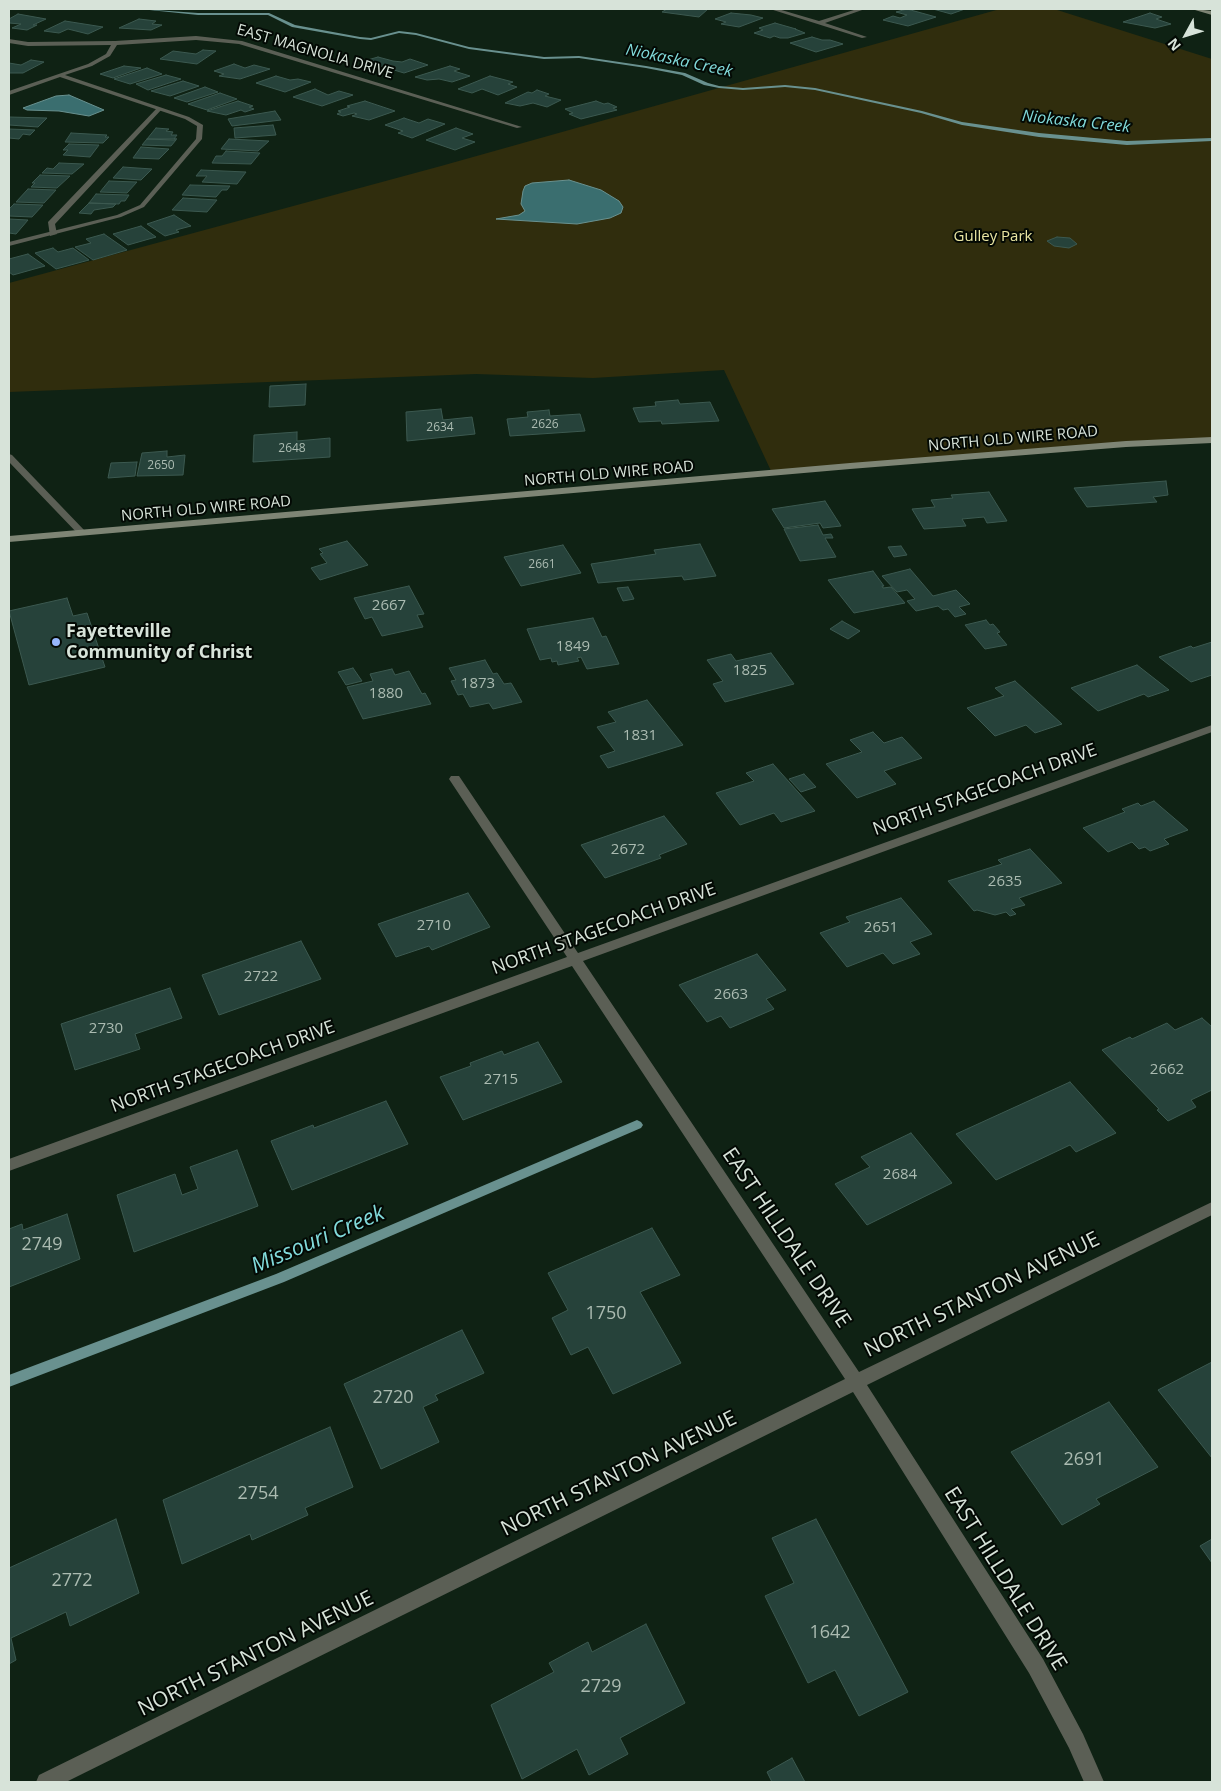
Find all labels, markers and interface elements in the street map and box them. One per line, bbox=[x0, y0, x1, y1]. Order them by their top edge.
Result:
north arrow bbox=[1161, 10, 1211, 60]
street label: EAST MAGNOLIA DRIVE bbox=[235, 21, 395, 83]
text: N bbox=[1163, 34, 1185, 55]
water label: Niokaska Creek bbox=[624, 40, 734, 82]
water label: Niokaska Creek bbox=[1021, 107, 1131, 137]
park label: Gulley Park bbox=[954, 228, 1032, 246]
house number: 2626 bbox=[531, 418, 559, 432]
house number: 2634 bbox=[426, 421, 454, 435]
street label: NORTH OLD WIRE ROAD bbox=[927, 423, 1099, 455]
house number: 2648 bbox=[278, 442, 306, 456]
street label: NORTH OLD WIRE ROAD bbox=[523, 458, 695, 490]
house number: 2650 bbox=[147, 459, 175, 473]
street label: NORTH OLD WIRE ROAD bbox=[120, 493, 292, 525]
house number: 2661 bbox=[528, 558, 556, 572]
house number: 2667 bbox=[372, 597, 406, 615]
place label: Fayetteville Community of Christ bbox=[66, 621, 252, 664]
marker: Fayetteville Community of Christ bbox=[50, 636, 62, 648]
house number: 1849 bbox=[556, 638, 590, 656]
house number: 1825 bbox=[733, 662, 767, 680]
house number: 1873 bbox=[461, 675, 495, 693]
house number: 1880 bbox=[369, 685, 403, 703]
house number: 1831 bbox=[623, 727, 657, 745]
street label: NORTH STAGECOACH DRIVE bbox=[870, 739, 1100, 841]
house number: 2672 bbox=[611, 841, 645, 859]
house number: 2635 bbox=[988, 873, 1022, 891]
street label: NORTH STAGECOACH DRIVE bbox=[489, 878, 719, 980]
house number: 2710 bbox=[417, 917, 451, 935]
house number: 2651 bbox=[864, 919, 898, 937]
house number: 2722 bbox=[244, 968, 278, 986]
house number: 2663 bbox=[714, 986, 748, 1004]
street label: NORTH STAGECOACH DRIVE bbox=[108, 1016, 338, 1118]
house number: 2730 bbox=[89, 1020, 123, 1038]
house number: 2662 bbox=[1150, 1061, 1184, 1079]
house number: 2715 bbox=[484, 1071, 518, 1089]
street label: EAST HILLDALE DRIVE bbox=[716, 1143, 856, 1333]
house number: 2684 bbox=[883, 1166, 917, 1184]
water label: Missouri Creek bbox=[247, 1200, 389, 1280]
street label: NORTH STANTON AVENUE bbox=[860, 1227, 1104, 1363]
house number: 2749 bbox=[21, 1234, 63, 1256]
house number: 1750 bbox=[585, 1303, 627, 1325]
house number: 2720 bbox=[372, 1387, 414, 1409]
street label: NORTH STANTON AVENUE bbox=[497, 1406, 741, 1542]
house number: 2691 bbox=[1063, 1449, 1105, 1471]
house number: 2754 bbox=[237, 1483, 279, 1505]
street label: EAST HILLDALE DRIVE bbox=[938, 1483, 1072, 1675]
house number: 2772 bbox=[51, 1570, 93, 1592]
street label: NORTH STANTON AVENUE bbox=[134, 1586, 378, 1722]
house number: 1642 bbox=[809, 1622, 851, 1644]
house number: 2729 bbox=[580, 1676, 622, 1698]

